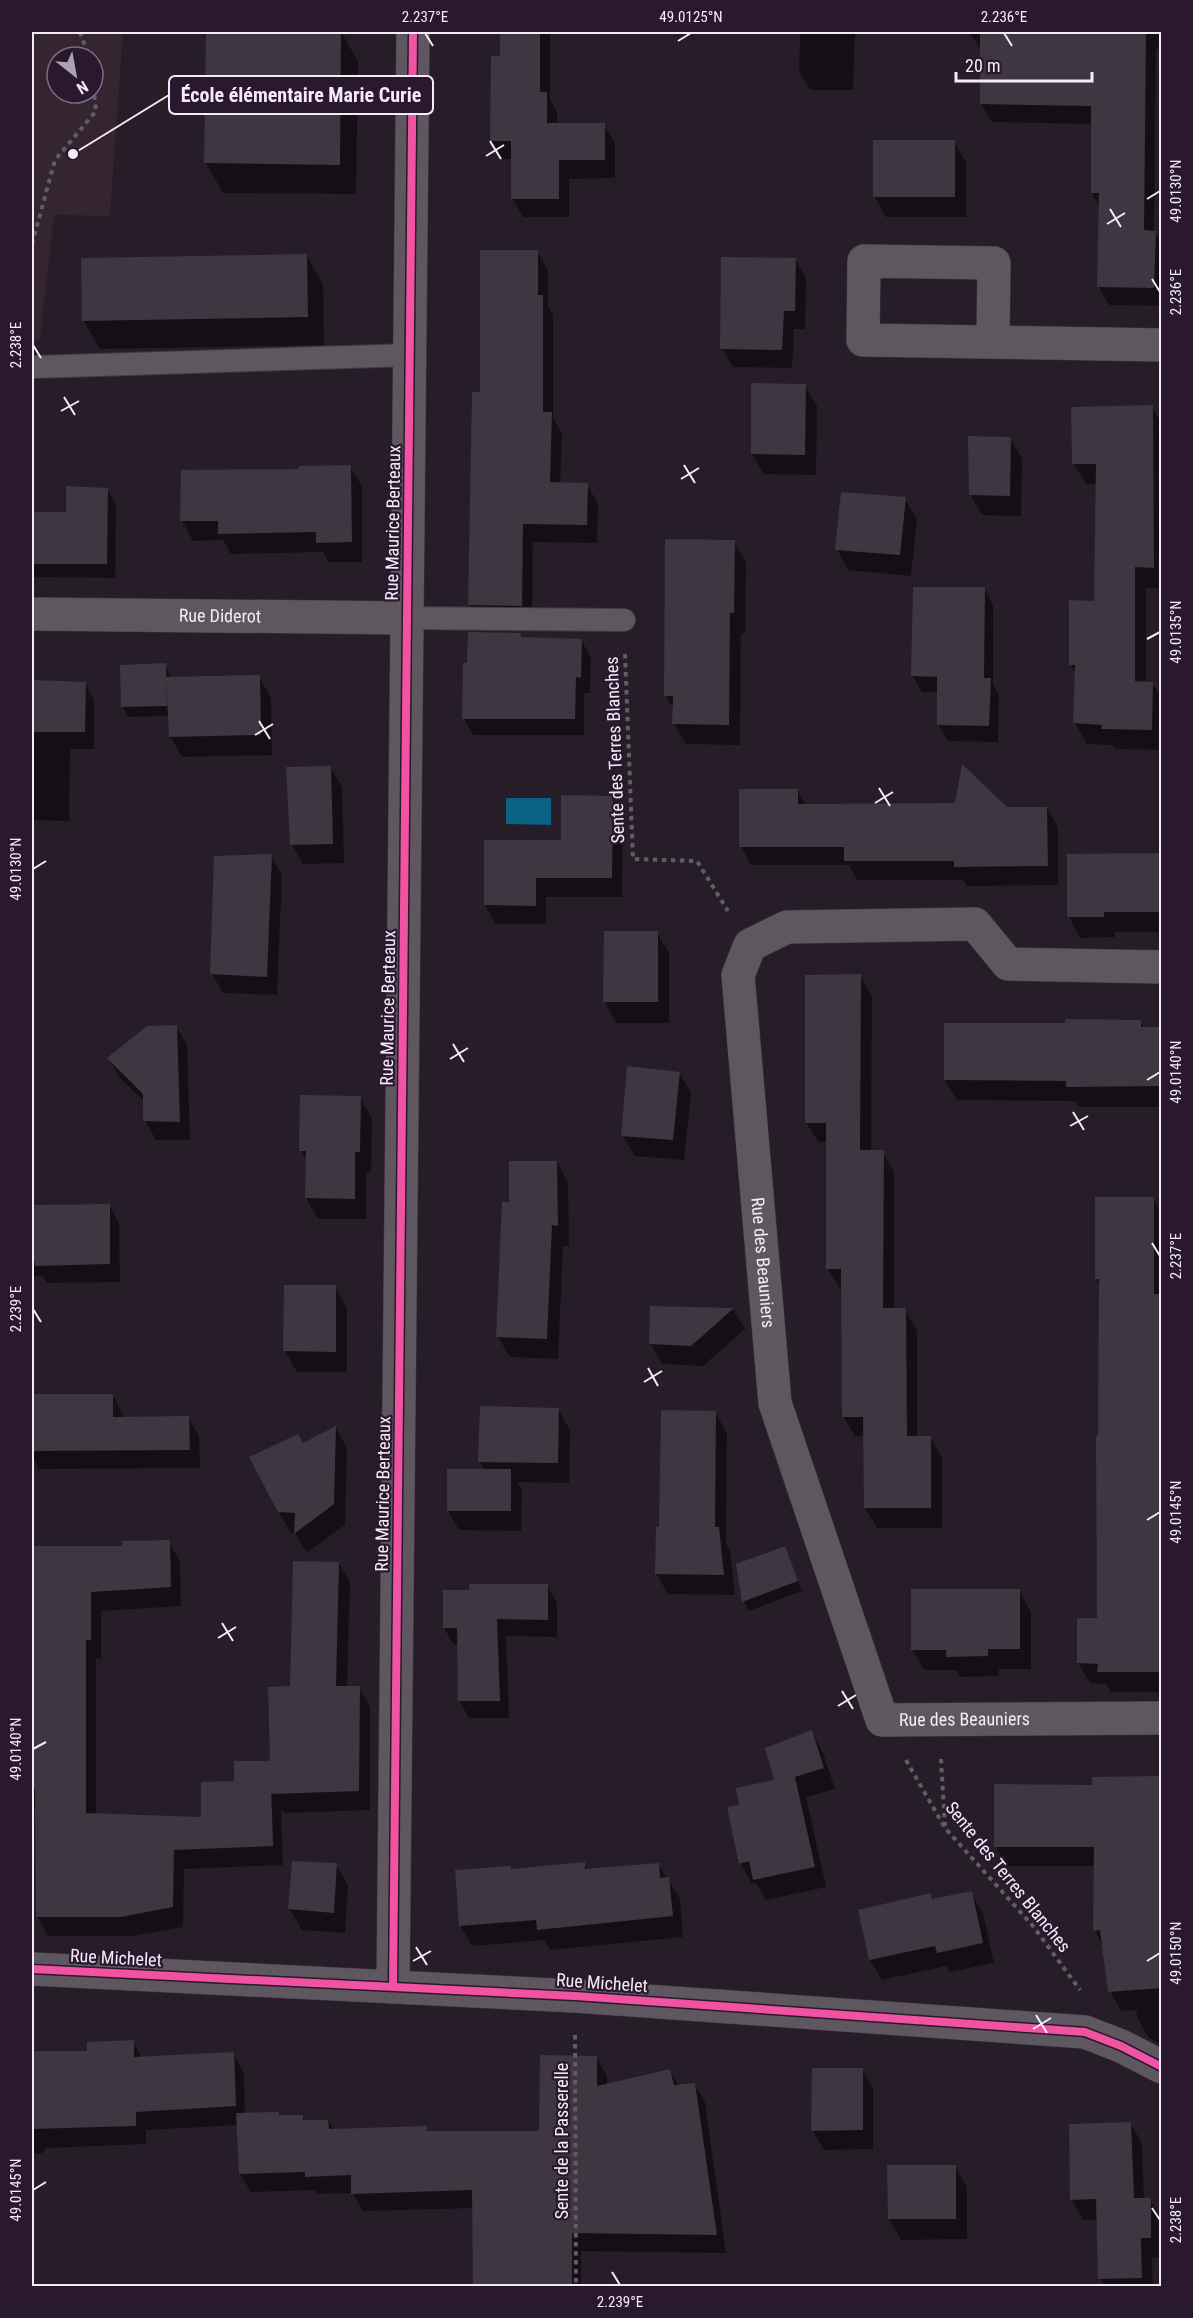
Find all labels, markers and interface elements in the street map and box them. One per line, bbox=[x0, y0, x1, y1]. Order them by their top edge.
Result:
text: 2.237°E bbox=[402, 8, 448, 26]
text: 49.0125°N bbox=[659, 8, 723, 26]
text: 2.236°E bbox=[981, 8, 1027, 26]
north arrow bbox=[45, 45, 105, 105]
scale bar bbox=[956, 45, 1092, 83]
text: 20 m bbox=[965, 55, 1000, 76]
callout: École élémentaire Marie Curie bbox=[169, 76, 433, 114]
text: N bbox=[73, 77, 92, 98]
text: École élémentaire Marie Curie bbox=[181, 83, 421, 107]
text: 49.0130°N bbox=[1167, 159, 1185, 223]
text: 2.236°E bbox=[1167, 269, 1185, 315]
text: 2.238°E bbox=[7, 322, 25, 368]
street label: Rue Maurice Berteaux bbox=[381, 445, 404, 601]
text: 49.0135°N bbox=[1167, 600, 1185, 664]
street label: Rue Diderot bbox=[179, 605, 261, 626]
street label: Sente des Terres Blanches bbox=[601, 656, 628, 844]
text: 49.0130°N bbox=[7, 837, 25, 901]
street label: Rue Maurice Berteaux bbox=[376, 930, 399, 1086]
text: 49.0140°N bbox=[1167, 1040, 1185, 1104]
street label: Rue des Beauniers bbox=[747, 1196, 779, 1329]
text: 2.237°E bbox=[1167, 1233, 1185, 1279]
text: 2.239°E bbox=[7, 1286, 25, 1332]
street label: Rue Maurice Berteaux bbox=[371, 1416, 394, 1572]
text: 49.0145°N bbox=[1167, 1480, 1185, 1544]
street label: Rue des Beauniers bbox=[899, 1708, 1030, 1730]
text: 49.0140°N bbox=[7, 1717, 25, 1781]
street label: Sente des Terres Blanches bbox=[941, 1797, 1075, 1956]
text: 49.0150°N bbox=[1167, 1921, 1185, 1985]
street label: Rue Michelet bbox=[70, 1945, 162, 1970]
street label: Rue Michelet bbox=[555, 1969, 649, 1996]
street label: Sente de la Passerelle bbox=[551, 2063, 572, 2219]
text: 49.0145°N bbox=[7, 2158, 25, 2222]
text: 2.238°E bbox=[1167, 2197, 1185, 2243]
text: 2.239°E bbox=[597, 2293, 643, 2311]

